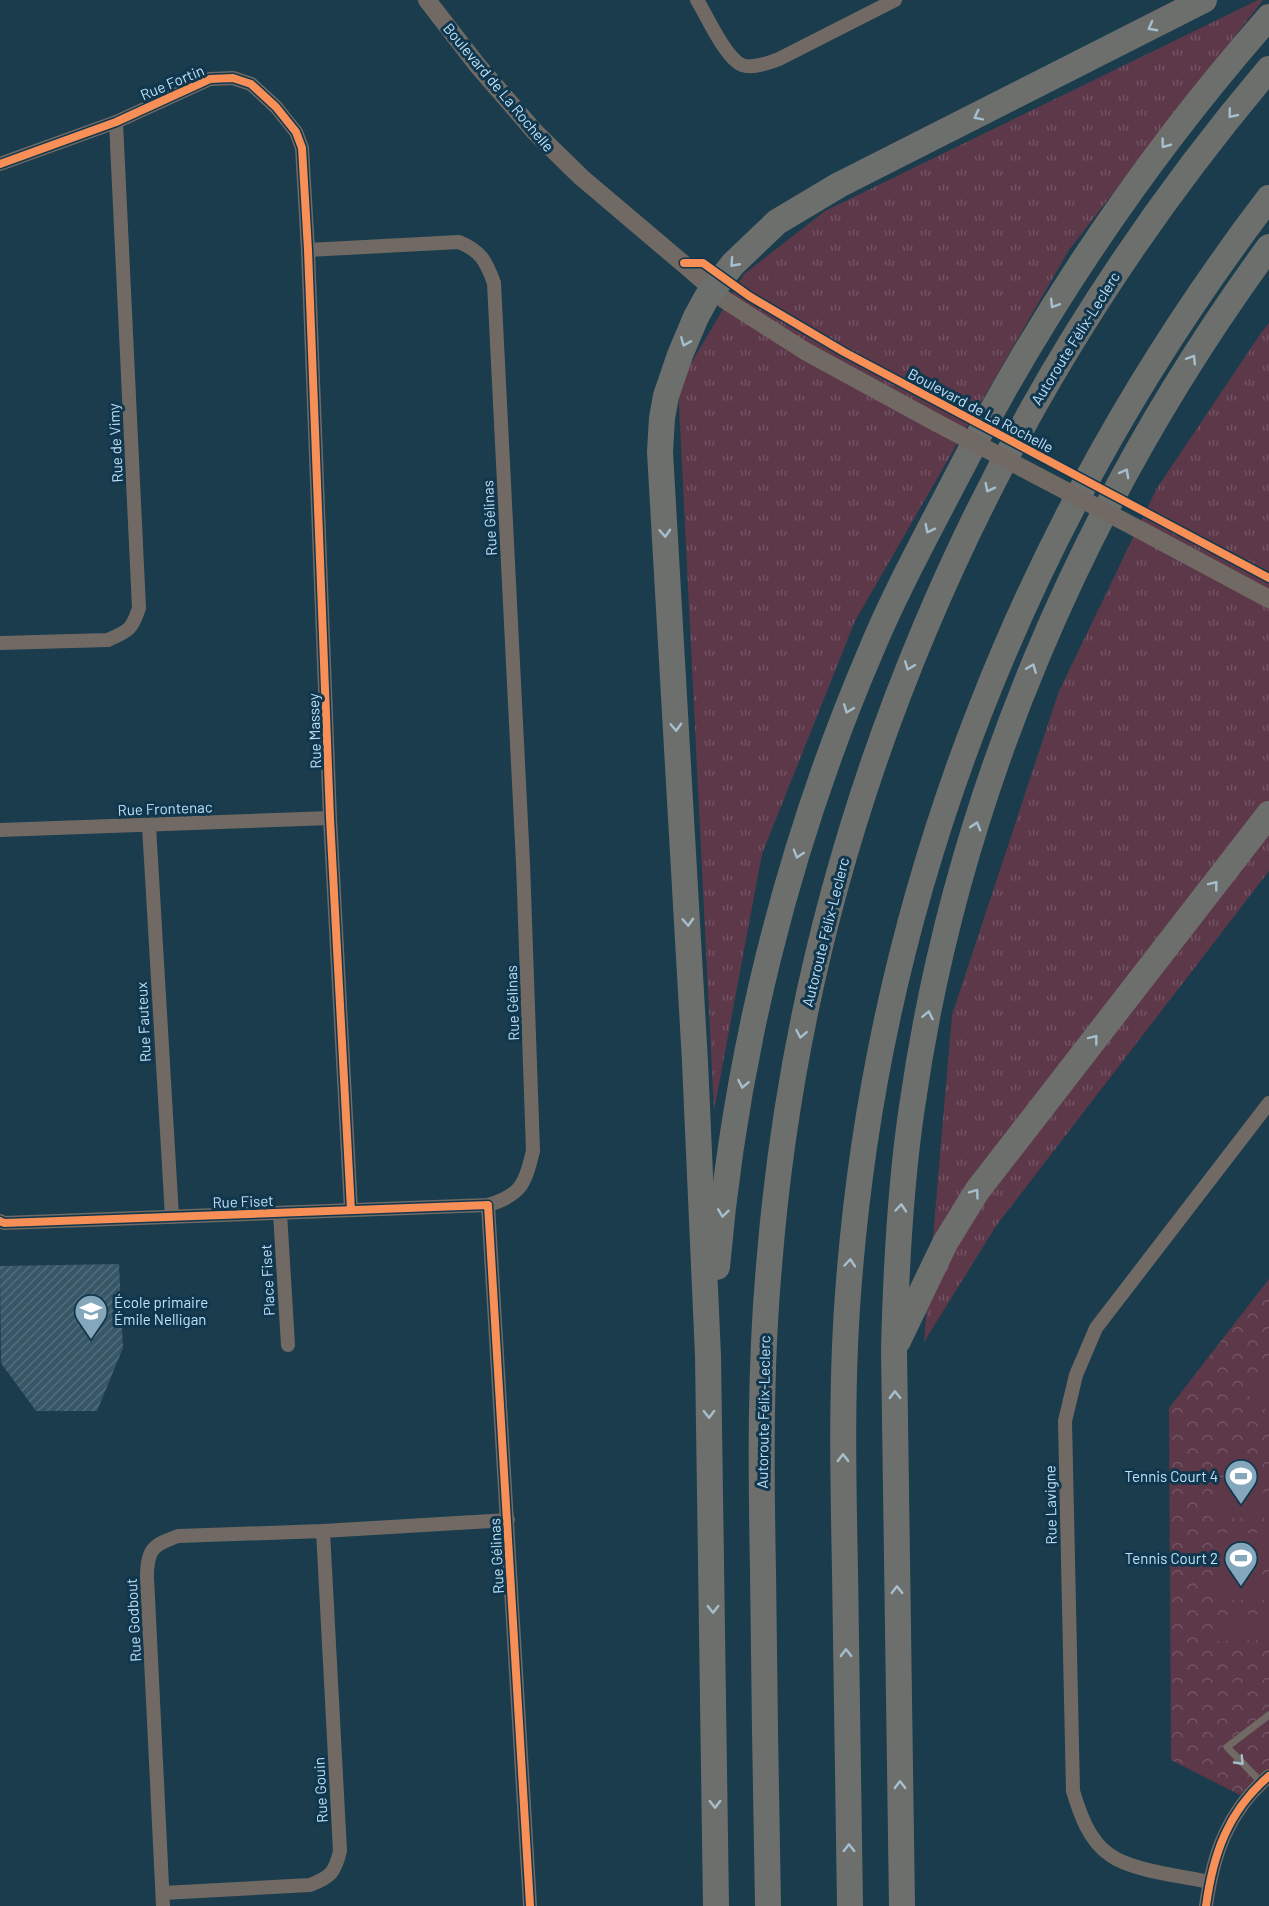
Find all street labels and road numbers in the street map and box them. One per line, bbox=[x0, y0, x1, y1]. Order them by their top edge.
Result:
street label: Boulevard de La Rochelle bbox=[440, 19, 558, 155]
street label: Rue Fortin bbox=[137, 61, 207, 103]
street label: Autoroute Félix-Leclerc bbox=[1027, 268, 1123, 408]
street label: Boulevard de La Rochelle bbox=[905, 364, 1057, 456]
street label: Rue de Vimy bbox=[104, 403, 126, 483]
street label: Rue Gélinas bbox=[478, 480, 500, 556]
street label: Rue Massey bbox=[304, 693, 324, 769]
street label: Rue Frontenac bbox=[117, 797, 213, 819]
street label: Autoroute Félix-Leclerc bbox=[798, 855, 852, 1009]
street label: Rue Gélinas bbox=[502, 965, 522, 1041]
street label: Rue Fauteux bbox=[132, 981, 154, 1063]
street label: Rue Fiset bbox=[212, 1191, 274, 1211]
street label: Place Fiset bbox=[256, 1244, 278, 1316]
street label: Autoroute Félix-Leclerc bbox=[753, 1335, 773, 1489]
street label: Rue Lavigne bbox=[1040, 1465, 1060, 1545]
street label: Rue Gélinas bbox=[485, 1518, 507, 1594]
street label: Rue Godbout bbox=[122, 1578, 144, 1662]
street label: Rue Gouin bbox=[309, 1757, 331, 1823]

